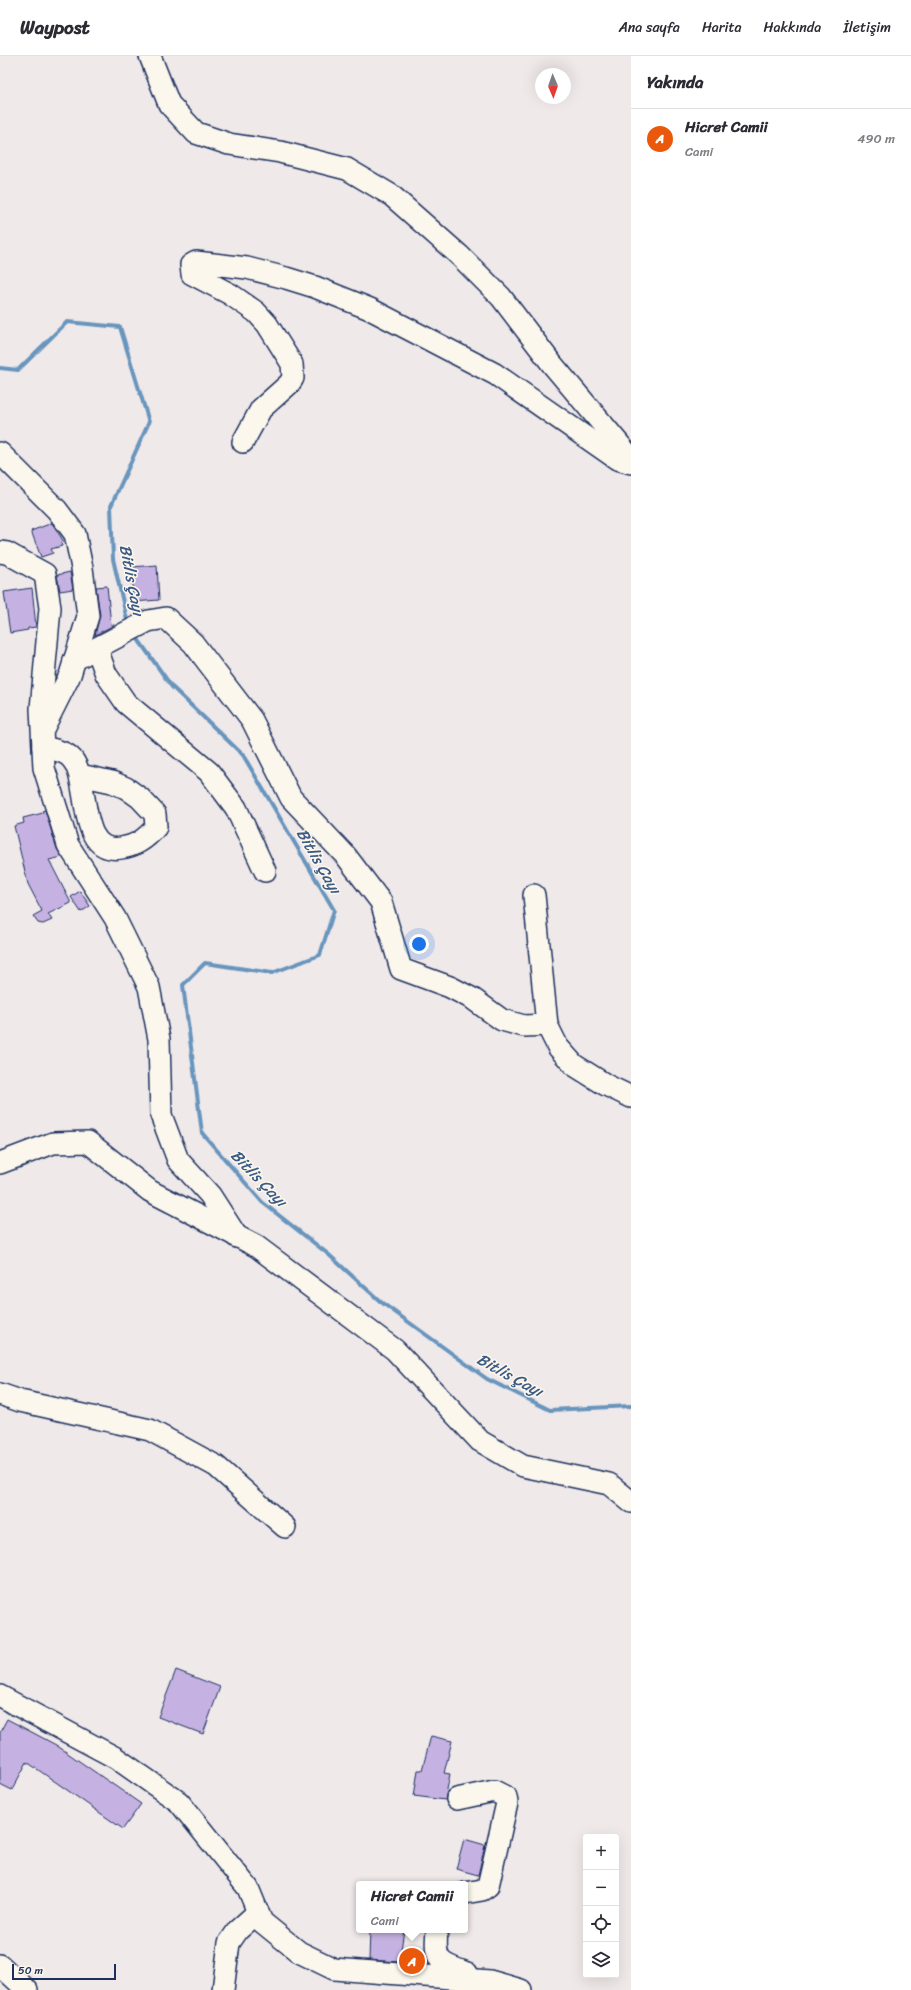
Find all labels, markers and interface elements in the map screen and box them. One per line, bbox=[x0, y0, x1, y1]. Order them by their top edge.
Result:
text: Waypost bbox=[20, 11, 90, 44]
text: Ana sayfa bbox=[619, 15, 680, 40]
text: Harita bbox=[702, 15, 742, 40]
text: Hakkında bbox=[764, 15, 821, 40]
text: İletişim bbox=[843, 15, 891, 40]
text: Yakında bbox=[647, 67, 703, 97]
north arrow bbox=[535, 68, 571, 104]
text: Hicret Camii bbox=[685, 114, 768, 140]
text: A bbox=[656, 127, 664, 150]
text: 490 m bbox=[857, 127, 895, 150]
text: Cami bbox=[685, 140, 713, 163]
water label: Bitlis Çayı bbox=[111, 542, 153, 620]
water label: Bitlis Çayı bbox=[288, 823, 350, 901]
your location bbox=[409, 934, 429, 954]
water label: Bitlis Çayı bbox=[224, 1142, 296, 1215]
water label: Bitlis Çayı bbox=[472, 1345, 550, 1406]
map controls bbox=[583, 1834, 619, 1978]
button: + bbox=[583, 1834, 619, 1870]
button: − bbox=[583, 1870, 619, 1906]
popup bbox=[356, 1881, 468, 1933]
text: Hicret Camii bbox=[371, 1883, 453, 1909]
button: locate bbox=[583, 1906, 619, 1942]
text: Cami bbox=[371, 1909, 399, 1932]
button: layers bbox=[583, 1942, 619, 1978]
pin: A bbox=[399, 1946, 425, 1976]
text: 50 m bbox=[18, 1961, 43, 1980]
scale bar bbox=[12, 1962, 116, 1981]

